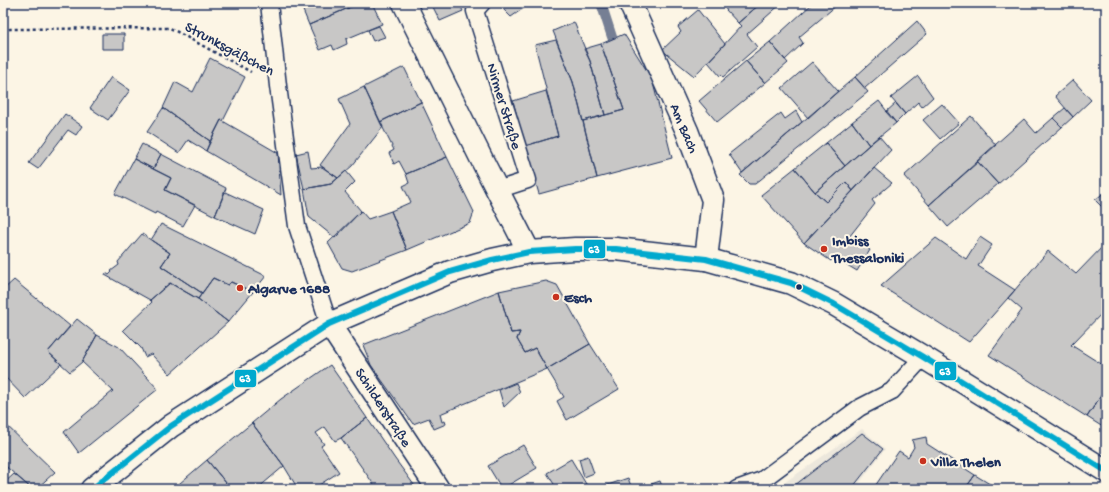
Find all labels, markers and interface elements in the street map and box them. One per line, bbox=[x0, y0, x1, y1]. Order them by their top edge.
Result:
street label: Strunksgäßchen bbox=[181, 19, 277, 81]
street label: Nirmer Straße bbox=[481, 61, 525, 152]
street label: Am Bach bbox=[665, 101, 702, 156]
place label: Imbiss Thessaloniki bbox=[831, 233, 904, 268]
line badge: 63 bbox=[583, 239, 606, 259]
marker: Imbiss Thessaloniki bbox=[819, 244, 829, 254]
text: 63 bbox=[588, 245, 600, 257]
place label: Algarve 1688 bbox=[247, 281, 330, 299]
unlabelled marker bbox=[794, 282, 804, 292]
marker: Algarve 1688 bbox=[235, 283, 245, 293]
place label: Esch bbox=[564, 290, 592, 308]
marker: Esch bbox=[551, 292, 561, 302]
line badge: 63 bbox=[934, 361, 957, 381]
street label: Schilderstraße bbox=[350, 365, 415, 451]
text: 63 bbox=[939, 367, 951, 379]
line badge: 63 bbox=[234, 369, 257, 388]
text: 63 bbox=[239, 374, 251, 386]
place label: Villa Thelen bbox=[930, 454, 1002, 472]
marker: Villa Thelen bbox=[918, 456, 928, 466]

